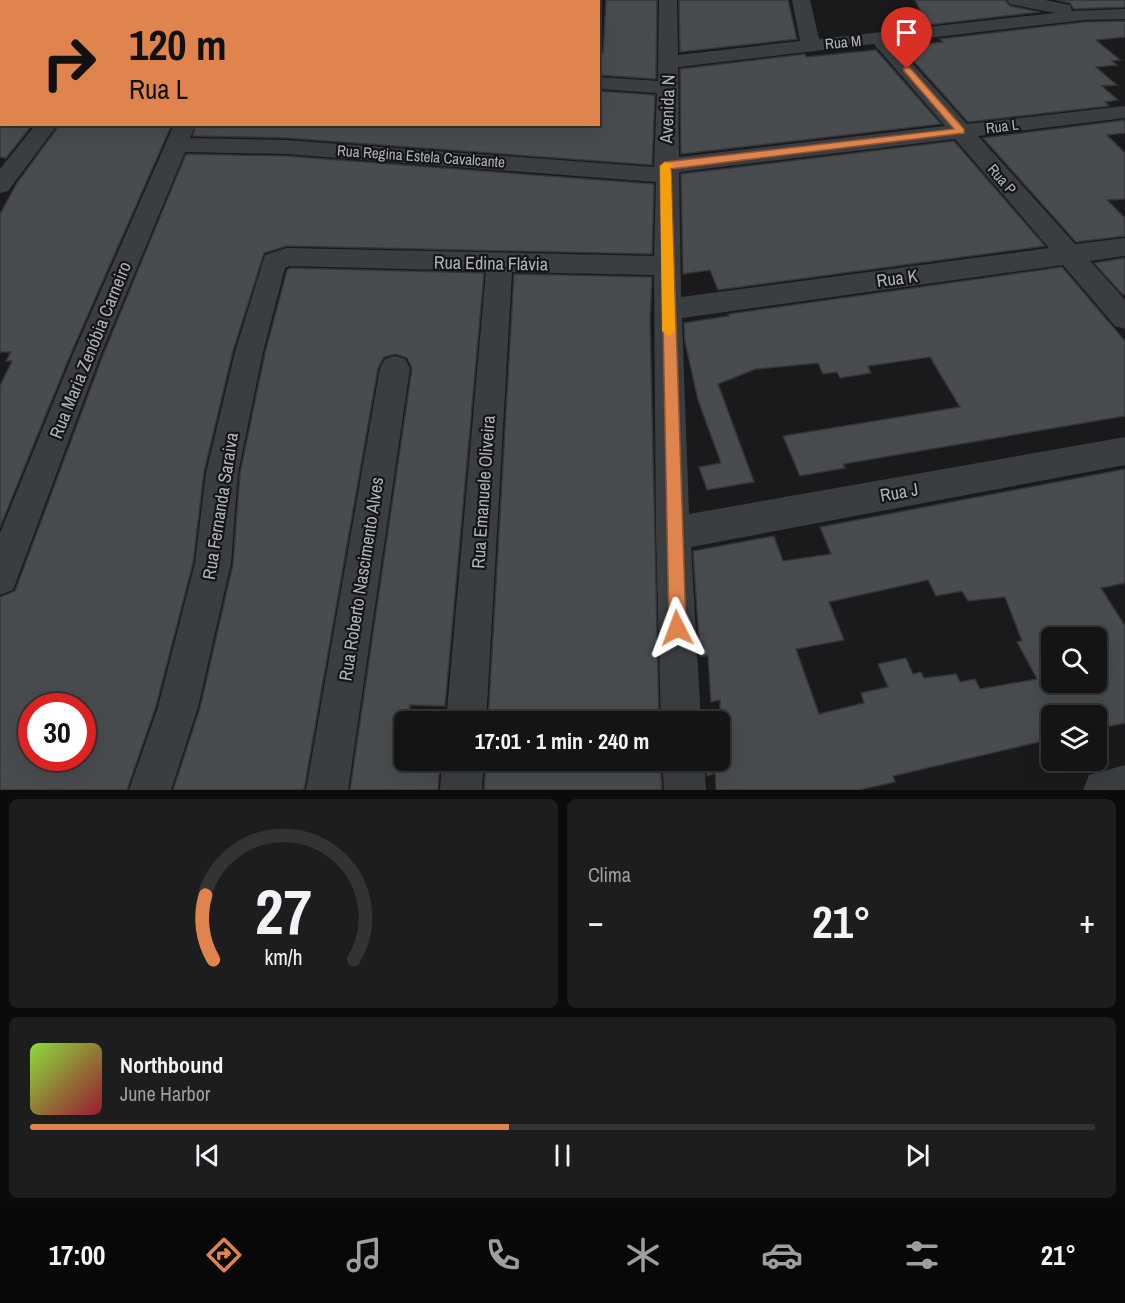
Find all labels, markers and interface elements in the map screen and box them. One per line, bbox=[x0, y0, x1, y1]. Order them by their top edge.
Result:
pin bbox=[881, 7, 932, 69]
icon: arrive bbox=[890, 16, 923, 49]
text: 120 m bbox=[129, 17, 227, 73]
icon: right bbox=[30, 24, 108, 102]
street label: Rua M bbox=[824, 30, 862, 54]
text: Rua L bbox=[129, 71, 188, 107]
street label: Avenida N bbox=[653, 74, 681, 145]
street label: Rua L bbox=[984, 114, 1020, 138]
street label: Rua Regina Estela Cavalcante bbox=[336, 140, 506, 172]
street label: Rua P bbox=[983, 159, 1021, 199]
street label: Rua Edina Flávia bbox=[434, 250, 548, 276]
street label: Rua Maria Zenóbia Carneiro bbox=[43, 258, 137, 442]
street label: Rua K bbox=[875, 263, 919, 293]
street label: Rua Emanuele Oliveira bbox=[465, 415, 501, 569]
street label: Rua Fernanda Saraiva bbox=[196, 431, 244, 581]
street label: Rua Roberto Nascimento Alves bbox=[333, 475, 389, 683]
street label: Rua J bbox=[878, 476, 920, 508]
position arrow bbox=[645, 596, 709, 660]
map controls bbox=[1041, 627, 1107, 771]
button: search bbox=[1041, 627, 1107, 693]
speed limit sign: 30 bbox=[18, 693, 96, 771]
button: layers bbox=[1041, 705, 1107, 771]
text: 17:01 · 1 min · 240 m bbox=[475, 726, 649, 756]
text: Clima bbox=[588, 861, 631, 888]
text: 27 bbox=[255, 869, 312, 953]
text: 21° bbox=[812, 891, 871, 952]
text: − bbox=[588, 899, 604, 943]
text: + bbox=[1079, 899, 1095, 943]
text: km/h bbox=[264, 944, 303, 973]
text: Northbound bbox=[120, 1050, 223, 1080]
text: June Harbor bbox=[120, 1080, 210, 1107]
icon: previous bbox=[191, 1139, 224, 1172]
icon: pause bbox=[546, 1139, 579, 1172]
icon: next bbox=[901, 1139, 934, 1172]
icon: directions bbox=[203, 1234, 245, 1276]
icon: music bbox=[343, 1234, 385, 1276]
icon: phone bbox=[482, 1234, 524, 1276]
icon: climate bbox=[622, 1234, 664, 1276]
icon: car bbox=[761, 1234, 803, 1276]
icon: filters bbox=[901, 1234, 943, 1276]
text: 17:00 bbox=[49, 1237, 105, 1273]
text: 21° bbox=[1041, 1237, 1076, 1273]

